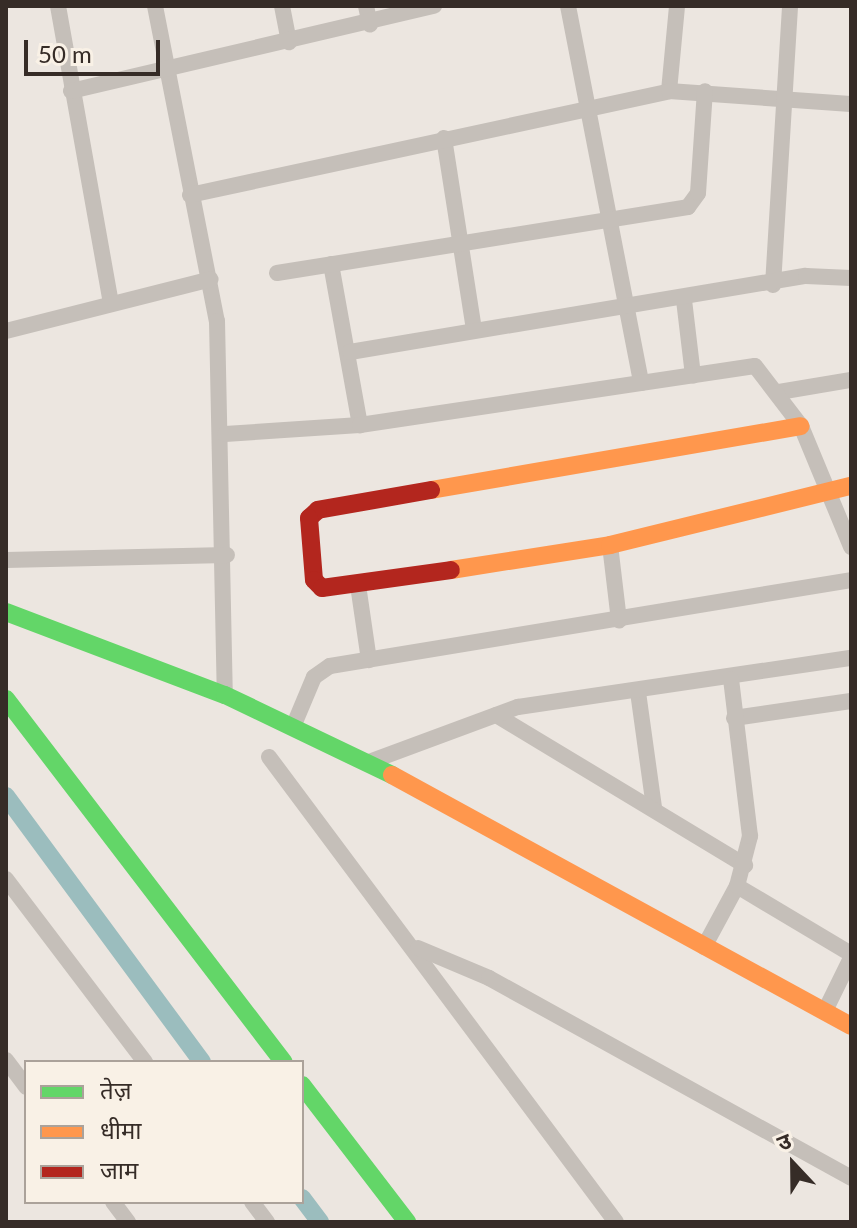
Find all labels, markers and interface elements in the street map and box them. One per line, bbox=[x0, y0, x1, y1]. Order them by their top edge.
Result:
scale bar bbox=[28, 24, 164, 74]
text: 50 m bbox=[38, 39, 92, 68]
legend bbox=[24, 1060, 304, 1204]
text: तेज़ bbox=[100, 1075, 132, 1104]
text: धीमा bbox=[100, 1115, 142, 1144]
north arrow bbox=[753, 1124, 833, 1204]
text: उ bbox=[773, 1126, 795, 1156]
text: जाम bbox=[100, 1155, 138, 1184]

